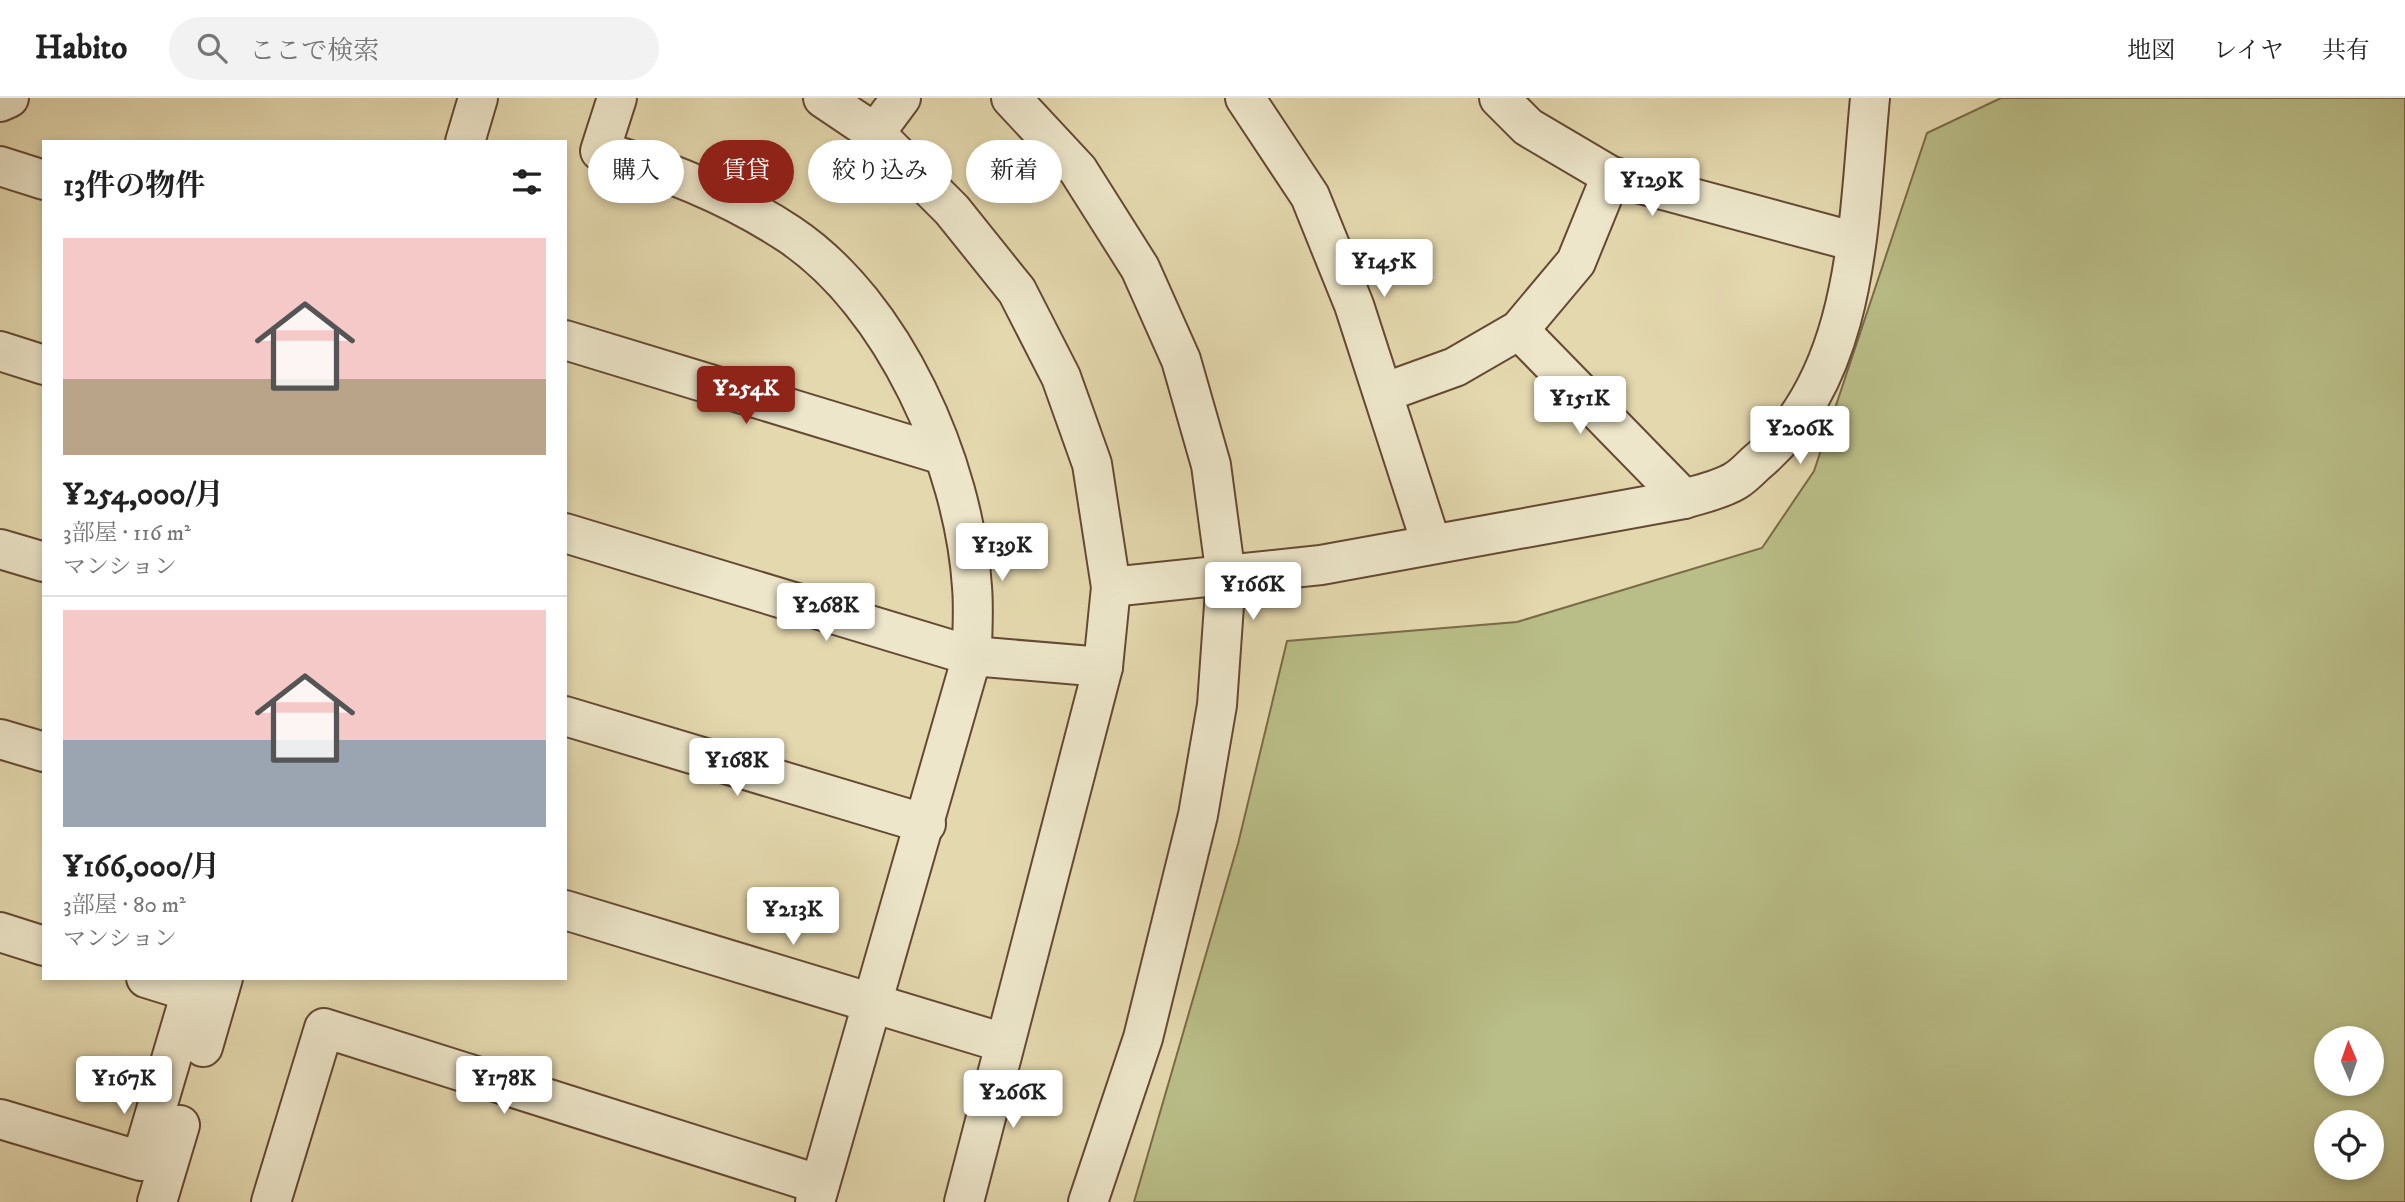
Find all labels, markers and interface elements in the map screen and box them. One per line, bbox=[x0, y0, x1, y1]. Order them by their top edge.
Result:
search box bbox=[169, 17, 659, 80]
text: Habito bbox=[35, 28, 127, 69]
icon: search bbox=[193, 29, 231, 67]
text: ここで検索 bbox=[249, 35, 379, 68]
text: 地図 bbox=[2127, 36, 2175, 66]
text: レイヤ bbox=[2213, 36, 2284, 66]
text: 共有 bbox=[2322, 36, 2370, 66]
chip: 購入 bbox=[588, 140, 684, 203]
chip: 賃貸 bbox=[698, 140, 794, 203]
chip: 絞り込み bbox=[808, 140, 952, 203]
chip: 新着 bbox=[966, 140, 1062, 203]
pin: ¥129K bbox=[1603, 158, 1701, 218]
icon: filters bbox=[508, 163, 546, 201]
text: ¥129K bbox=[1621, 166, 1683, 195]
text: 13件の物件 bbox=[63, 168, 205, 205]
pin: ¥145K bbox=[1335, 240, 1433, 299]
text: ¥145K bbox=[1352, 247, 1416, 276]
icon: home bbox=[242, 283, 368, 409]
pin: ¥254K bbox=[697, 366, 795, 426]
text: ¥254K bbox=[713, 374, 779, 403]
pin: ¥151K bbox=[1531, 376, 1629, 436]
text: ¥151K bbox=[1550, 384, 1610, 413]
pin: ¥206K bbox=[1751, 406, 1849, 466]
text: ¥206K bbox=[1766, 414, 1834, 443]
text: ¥254,000/月 bbox=[63, 477, 224, 514]
text: 3部屋 · 116 m² bbox=[63, 519, 191, 548]
pin: ¥139K bbox=[953, 524, 1051, 583]
text: ¥139K bbox=[972, 531, 1032, 560]
text: マンション bbox=[63, 553, 177, 582]
pin: ¥166K bbox=[1204, 562, 1302, 622]
text: ¥166K bbox=[1221, 570, 1285, 599]
pin: ¥268K bbox=[777, 584, 875, 643]
text: ¥268K bbox=[793, 591, 859, 620]
icon: home bbox=[242, 655, 368, 781]
pin: ¥168K bbox=[688, 738, 786, 798]
text: ¥168K bbox=[705, 746, 769, 775]
text: ¥166,000/月 bbox=[63, 849, 220, 886]
pin: ¥213K bbox=[744, 888, 842, 947]
text: 3部屋 · 80 m² bbox=[63, 891, 186, 920]
text: ¥213K bbox=[763, 895, 823, 924]
text: マンション bbox=[63, 925, 177, 954]
north arrow bbox=[2314, 1026, 2384, 1096]
map controls bbox=[2314, 1026, 2384, 1180]
pin: ¥167K bbox=[75, 1056, 173, 1116]
pin: ¥178K bbox=[455, 1056, 553, 1116]
text: ¥167K bbox=[92, 1064, 156, 1093]
text: ¥178K bbox=[472, 1064, 536, 1093]
pin: ¥266K bbox=[964, 1070, 1062, 1130]
text: ¥266K bbox=[980, 1078, 1046, 1107]
button: locate bbox=[2314, 1110, 2384, 1180]

